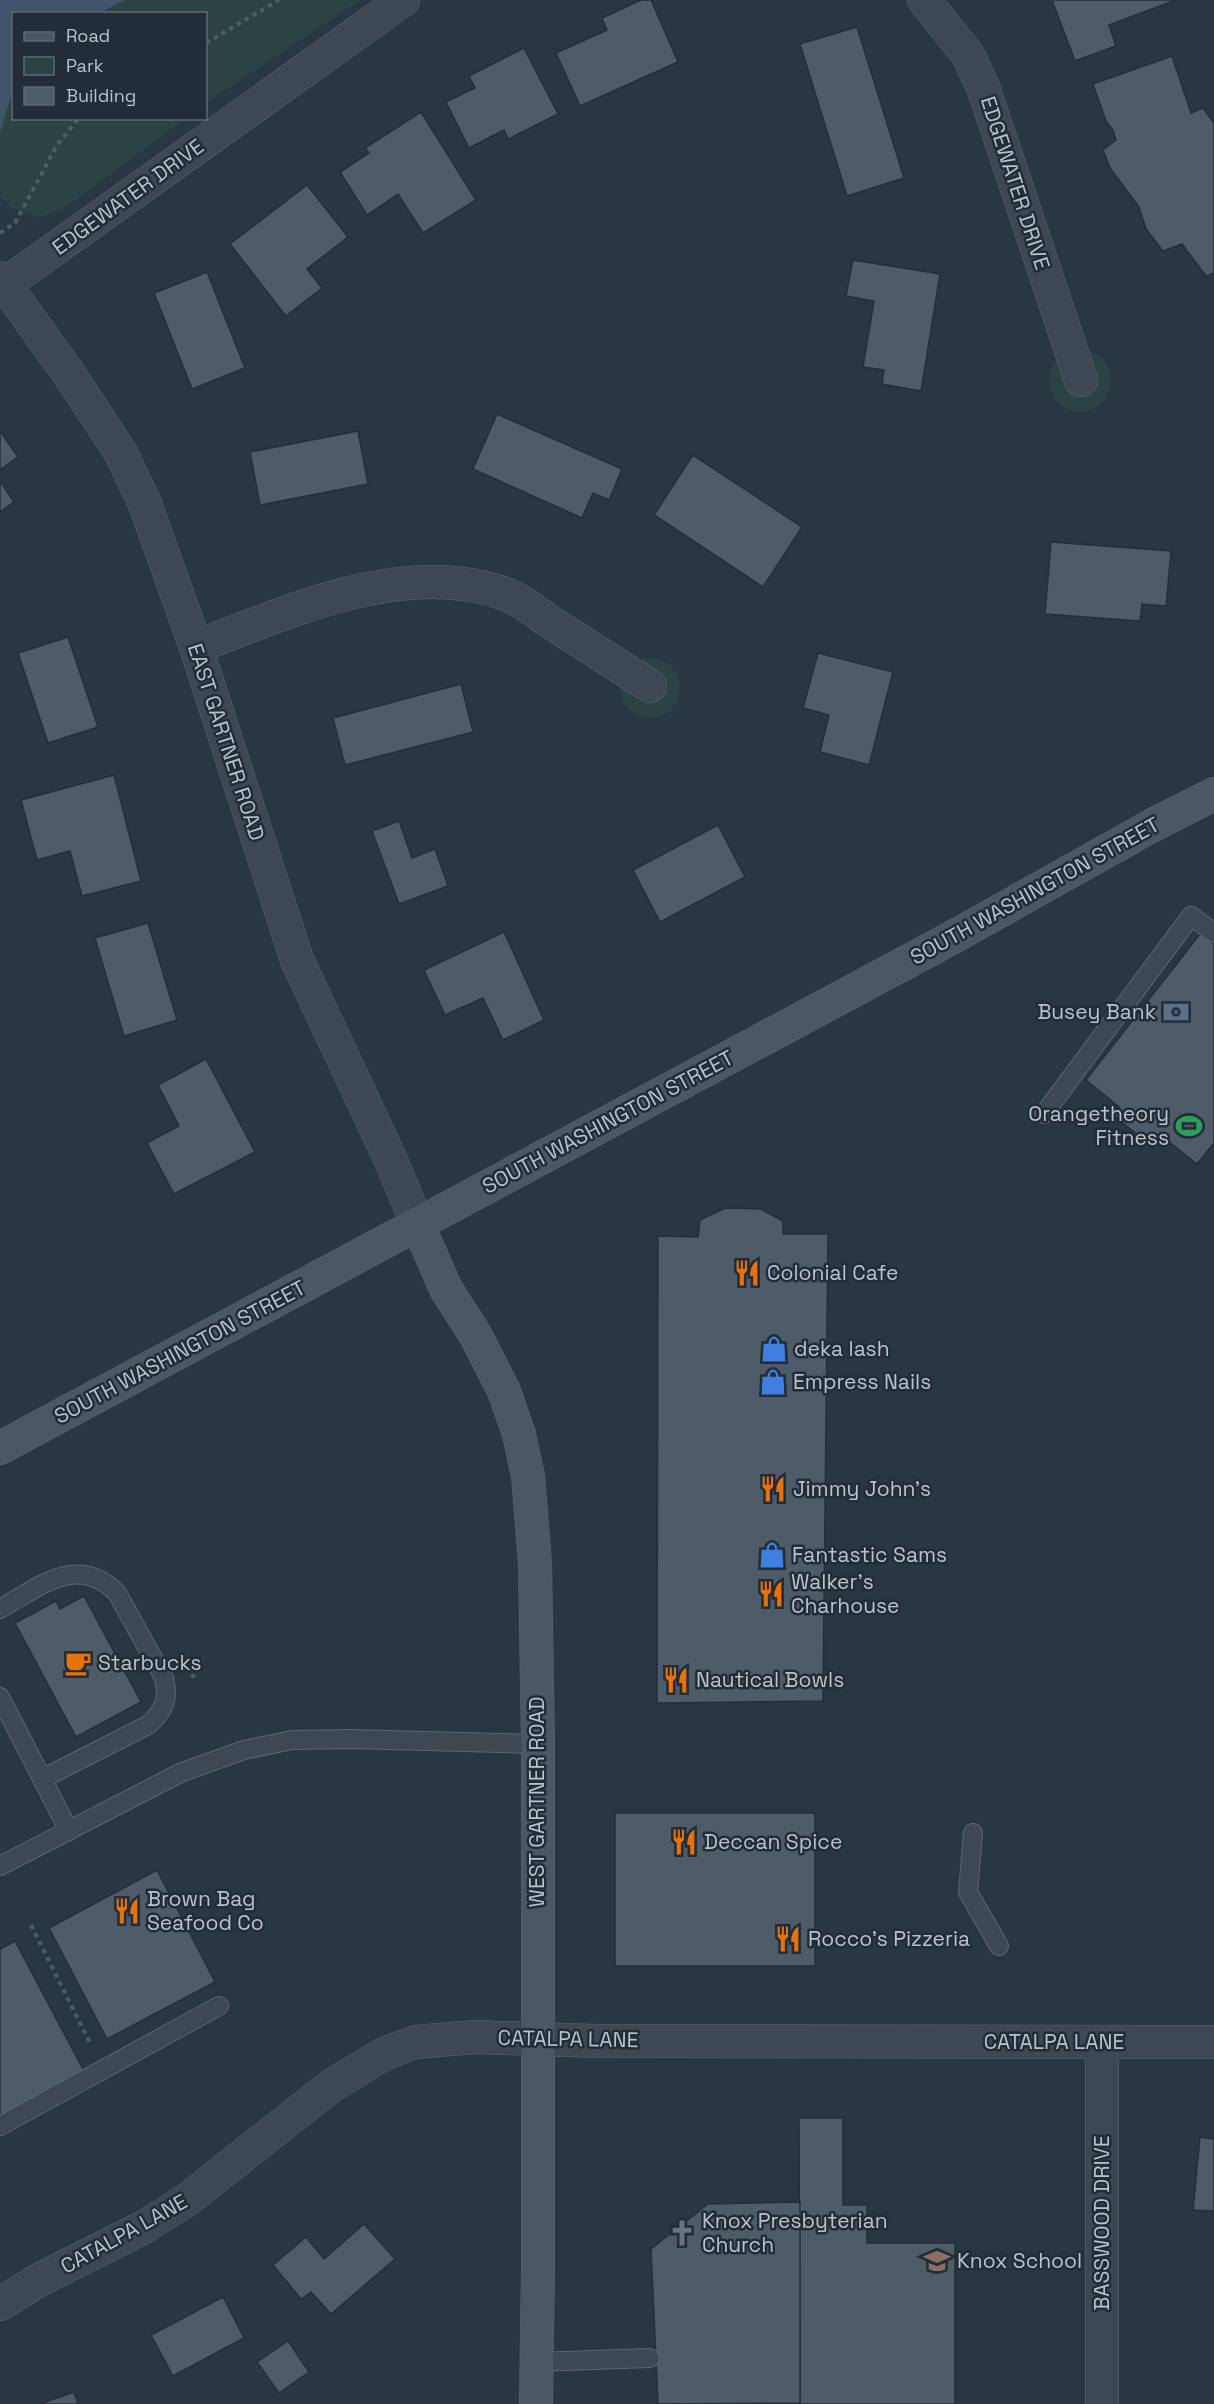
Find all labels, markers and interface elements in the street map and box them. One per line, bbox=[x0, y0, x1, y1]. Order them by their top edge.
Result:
legend bbox=[12, 12, 207, 120]
text: Road bbox=[66, 24, 110, 47]
text: Park bbox=[66, 54, 104, 77]
text: Building bbox=[66, 84, 136, 107]
street label: EDGEWATER DRIVE bbox=[975, 93, 1056, 273]
street label: EDGEWATER DRIVE bbox=[47, 133, 209, 261]
street label: EAST GARTNER ROAD bbox=[182, 640, 271, 844]
street label: SOUTH WASHINGTON STREET bbox=[905, 811, 1164, 971]
bank icon: Busey Bank bbox=[1161, 997, 1191, 1027]
place label: Busey Bank bbox=[1037, 998, 1156, 1025]
street label: SOUTH WASHINGTON STREET bbox=[477, 1044, 738, 1199]
place label: Orangetheory Fitness bbox=[1028, 1100, 1169, 1151]
sports icon: Orangetheory Fitness bbox=[1174, 1111, 1204, 1141]
restaurant icon: Colonial Cafe bbox=[732, 1258, 762, 1288]
place label: Colonial Cafe bbox=[767, 1259, 898, 1286]
street label: SOUTH WASHINGTON STREET bbox=[49, 1274, 310, 1429]
shop icon: deka lash bbox=[759, 1334, 789, 1364]
place label: deka lash bbox=[794, 1335, 890, 1362]
shop icon: Empress Nails bbox=[758, 1367, 788, 1397]
place label: Empress Nails bbox=[793, 1368, 931, 1395]
restaurant icon: Jimmy John's bbox=[758, 1474, 788, 1504]
place label: Jimmy John's bbox=[793, 1475, 931, 1502]
shop icon: Fantastic Sams bbox=[757, 1540, 787, 1570]
place label: Fantastic Sams bbox=[792, 1541, 947, 1568]
place label: Walker's Charhouse bbox=[791, 1568, 900, 1619]
restaurant icon: Walker's Charhouse bbox=[756, 1579, 786, 1609]
cafe icon: Starbucks bbox=[63, 1648, 93, 1678]
place label: Starbucks bbox=[98, 1649, 202, 1676]
restaurant icon: Nautical Bowls bbox=[661, 1665, 691, 1695]
place label: Nautical Bowls bbox=[696, 1666, 844, 1693]
street label: WEST GARTNER ROAD bbox=[523, 1697, 550, 1907]
restaurant icon: Deccan Spice bbox=[669, 1827, 699, 1857]
place label: Deccan Spice bbox=[704, 1828, 842, 1855]
place label: Brown Bag Seafood Co bbox=[147, 1885, 264, 1936]
restaurant icon: Brown Bag Seafood Co bbox=[112, 1896, 142, 1926]
restaurant icon: Rocco's Pizzeria bbox=[773, 1924, 803, 1954]
place label: Rocco's Pizzeria bbox=[808, 1925, 970, 1952]
street label: CATALPA LANE bbox=[497, 2024, 639, 2053]
street label: CATALPA LANE bbox=[984, 2028, 1124, 2055]
street label: BASSWOOD DRIVE bbox=[1088, 2136, 1115, 2310]
street label: CATALPA LANE bbox=[56, 2188, 192, 2279]
place label: Knox Presbyterian Church bbox=[702, 2207, 888, 2258]
church icon: Knox Presbyterian Church bbox=[667, 2218, 697, 2248]
school or university icon: Knox School bbox=[922, 2246, 952, 2276]
place label: Knox School bbox=[957, 2247, 1082, 2274]

